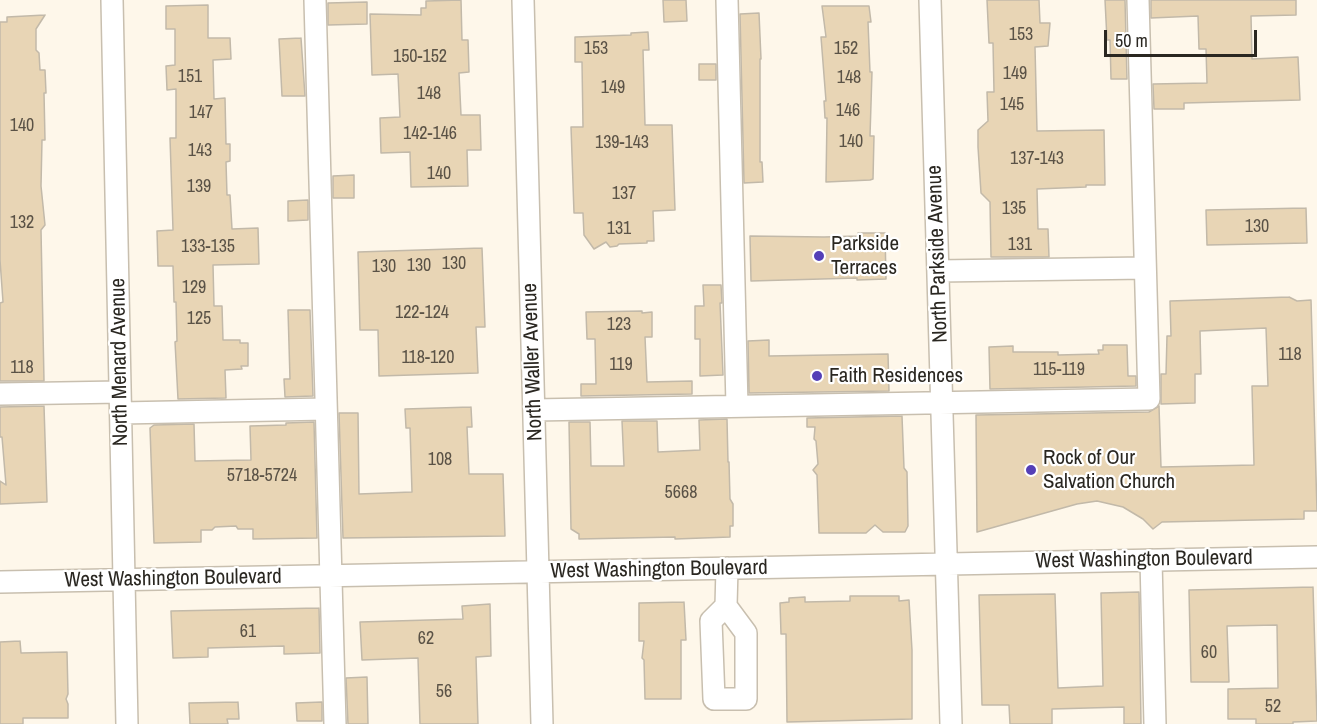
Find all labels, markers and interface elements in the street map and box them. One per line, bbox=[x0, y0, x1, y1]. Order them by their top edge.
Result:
scale bar bbox=[1107, 18, 1260, 56]
house number: 153 bbox=[1009, 24, 1033, 46]
text: 50 m bbox=[1115, 28, 1148, 53]
house number: 153 bbox=[584, 38, 608, 60]
house number: 152 bbox=[834, 38, 858, 60]
house number: 150-152 bbox=[393, 46, 447, 68]
house number: 149 bbox=[1003, 63, 1027, 85]
house number: 151 bbox=[178, 66, 202, 88]
house number: 148 bbox=[837, 67, 861, 89]
house number: 149 bbox=[601, 77, 625, 99]
house number: 148 bbox=[417, 83, 441, 105]
house number: 145 bbox=[1000, 94, 1024, 116]
house number: 146 bbox=[836, 100, 860, 122]
house number: 147 bbox=[189, 102, 213, 124]
house number: 140 bbox=[10, 115, 34, 137]
house number: 142-146 bbox=[403, 123, 457, 145]
house number: 140 bbox=[839, 131, 863, 153]
house number: 139-143 bbox=[595, 132, 649, 154]
house number: 143 bbox=[188, 140, 212, 162]
house number: 137-143 bbox=[1010, 148, 1064, 170]
house number: 140 bbox=[427, 163, 451, 185]
street label: North Parkside Avenue bbox=[922, 165, 954, 343]
house number: 139 bbox=[187, 176, 211, 198]
house number: 137 bbox=[612, 183, 636, 205]
house number: 135 bbox=[1002, 198, 1026, 220]
house number: 132 bbox=[10, 212, 34, 234]
house number: 130 bbox=[1245, 216, 1269, 238]
house number: 131 bbox=[607, 218, 631, 240]
place label: Parkside Terraces bbox=[831, 231, 899, 281]
house number: 131 bbox=[1008, 234, 1032, 256]
house number: 133-135 bbox=[181, 236, 235, 258]
marker: Parkside Terraces bbox=[812, 249, 826, 263]
house number: 130 bbox=[442, 253, 466, 275]
house number: 130 bbox=[407, 255, 431, 277]
house number: 130 bbox=[372, 256, 396, 278]
house number: 129 bbox=[182, 277, 206, 299]
street label: North Menard Avenue bbox=[106, 278, 134, 446]
street label: North Waller Avenue bbox=[518, 283, 548, 441]
house number: 122-124 bbox=[395, 302, 449, 324]
house number: 125 bbox=[187, 308, 211, 330]
house number: 123 bbox=[607, 314, 631, 336]
house number: 118 bbox=[1278, 344, 1302, 366]
house number: 118-120 bbox=[401, 347, 455, 369]
house number: 119 bbox=[609, 354, 633, 376]
house number: 118 bbox=[10, 357, 34, 379]
house number: 115-119 bbox=[1033, 359, 1085, 381]
place label: Faith Residences bbox=[829, 363, 963, 389]
marker: Faith Residences bbox=[810, 369, 824, 383]
place label: Rock of Our Salvation Church bbox=[1043, 445, 1175, 495]
house number: 108 bbox=[428, 449, 452, 471]
marker: Rock of Our Salvation Church bbox=[1024, 463, 1038, 477]
house number: 5718-5724 bbox=[227, 465, 297, 487]
house number: 5668 bbox=[665, 482, 697, 504]
street label: West Washington Boulevard bbox=[1035, 546, 1253, 574]
street label: West Washington Boulevard bbox=[550, 556, 768, 584]
street label: West Washington Boulevard bbox=[64, 565, 282, 593]
house number: 61 bbox=[240, 621, 256, 643]
house number: 62 bbox=[418, 628, 434, 650]
house number: 60 bbox=[1201, 642, 1217, 664]
house number: 56 bbox=[436, 681, 452, 703]
house number: 52 bbox=[1265, 696, 1281, 718]

